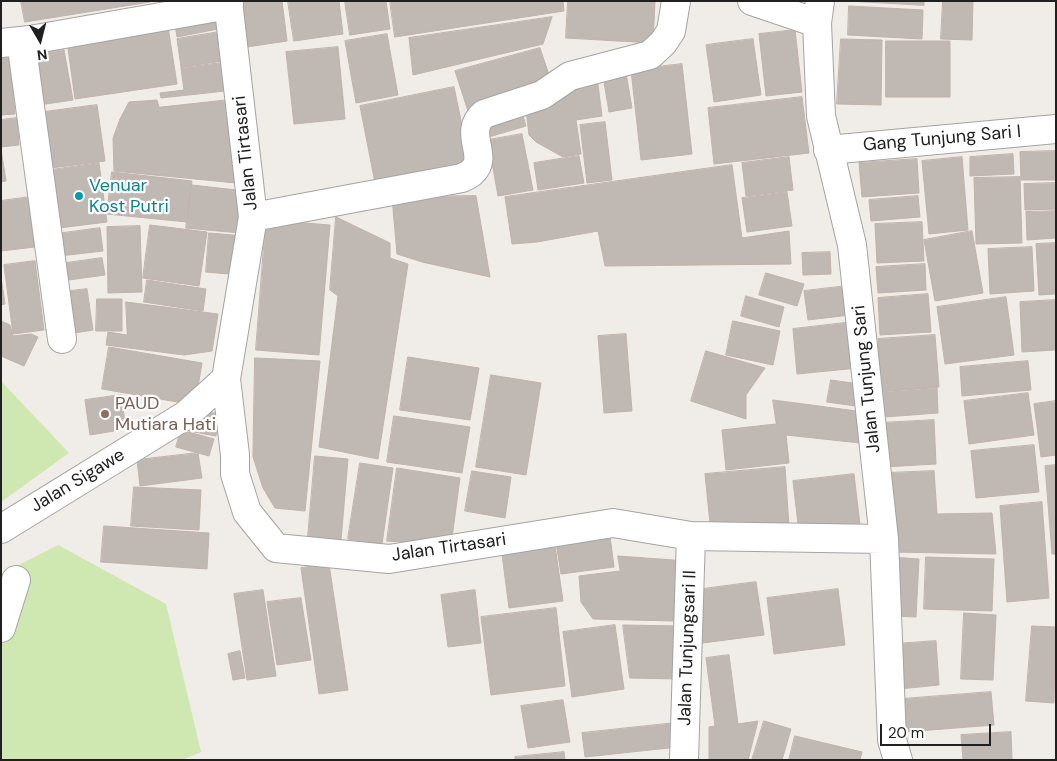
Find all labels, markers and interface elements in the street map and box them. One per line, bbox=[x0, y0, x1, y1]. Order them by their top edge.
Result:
north arrow bbox=[15, 15, 65, 65]
text: N bbox=[36, 45, 48, 64]
street label: Jalan Tirtasari bbox=[229, 94, 263, 212]
street label: Gang Tunjung Sari I bbox=[862, 121, 1022, 157]
place label: Venuar Kost Putri bbox=[89, 175, 169, 218]
marker: Venuar Kost Putri bbox=[73, 190, 85, 202]
street label: Jalan Tunjung Sari bbox=[848, 304, 886, 454]
place label: PAUD Mutiara Hati bbox=[115, 393, 216, 436]
marker: PAUD Mutiara Hati bbox=[99, 408, 111, 420]
street label: Jalan Sigawe bbox=[27, 445, 129, 517]
street label: Jalan Tirtasari bbox=[390, 529, 508, 567]
street label: Jalan Tunjungsari II bbox=[674, 570, 702, 726]
scale bar bbox=[882, 714, 993, 746]
text: 20 m bbox=[888, 723, 924, 743]

